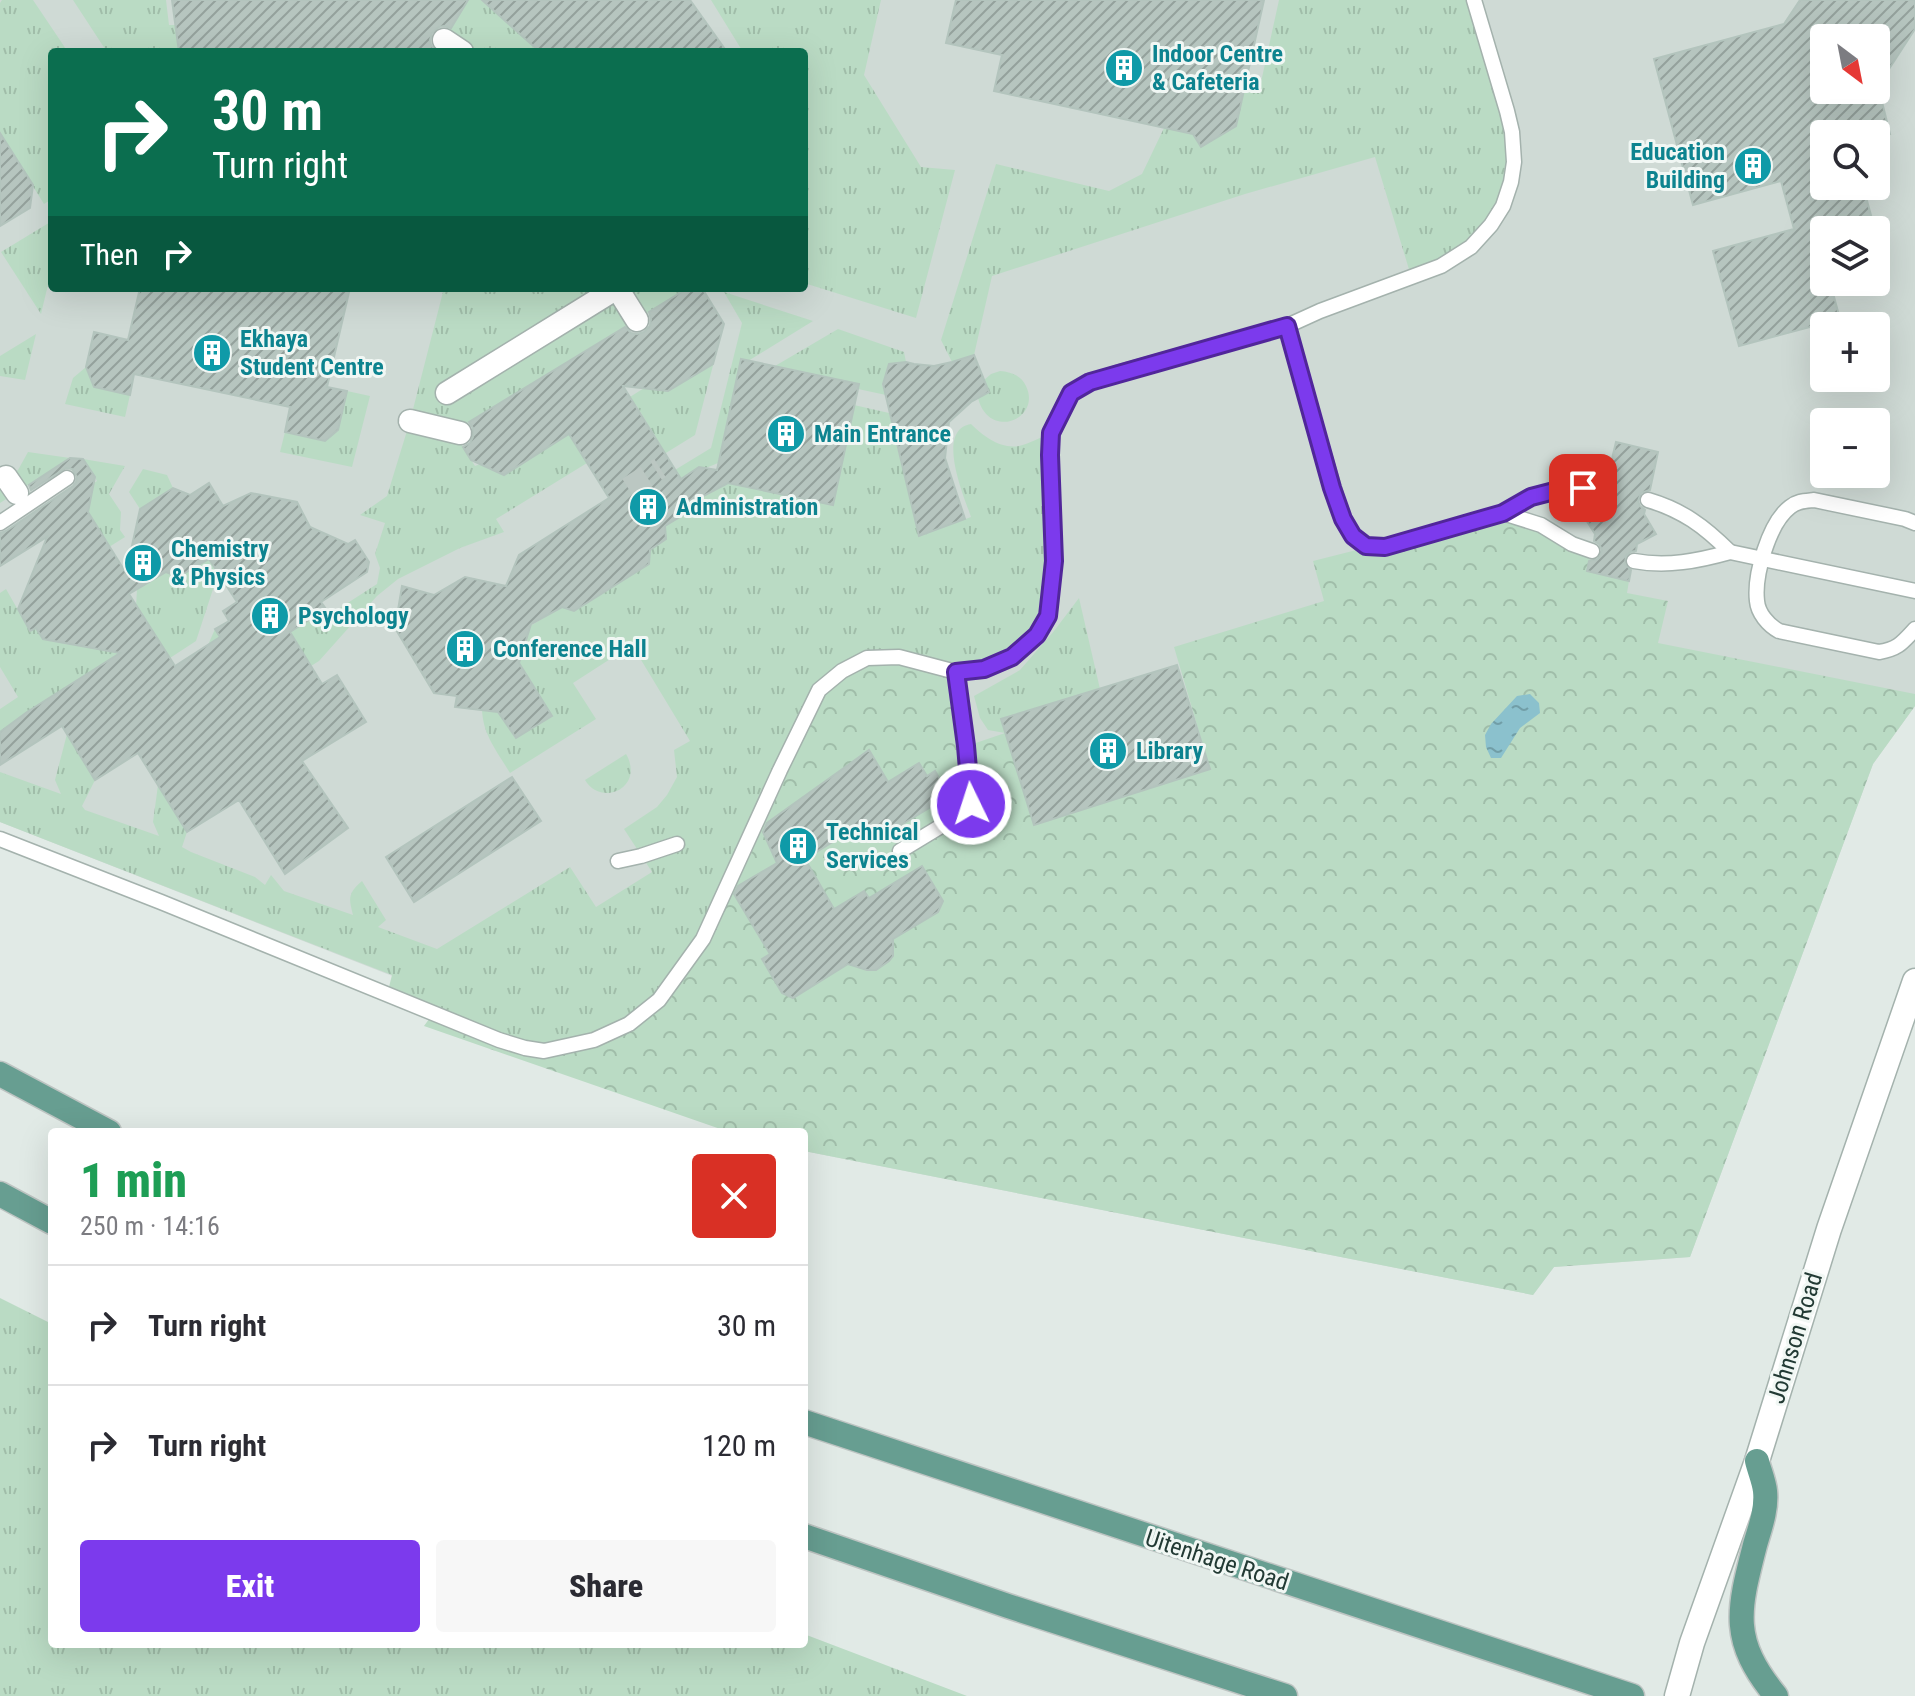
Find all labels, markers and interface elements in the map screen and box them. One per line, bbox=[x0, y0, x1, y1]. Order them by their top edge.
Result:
north arrow bbox=[1810, 24, 1890, 104]
map controls bbox=[1810, 24, 1890, 488]
place label: Indoor Centre & Cafeteria bbox=[1152, 40, 1283, 96]
building icon: Indoor Centre & Cafeteria bbox=[1103, 47, 1145, 89]
text: 30 m bbox=[212, 78, 323, 144]
icon: right bbox=[80, 80, 184, 184]
button: search bbox=[1810, 120, 1890, 200]
place label: Education Building bbox=[1630, 138, 1725, 194]
text: Turn right bbox=[212, 145, 348, 187]
building icon: Education Building bbox=[1732, 145, 1774, 187]
button: layers bbox=[1810, 216, 1890, 296]
icon: right bbox=[155, 232, 199, 276]
text: Then bbox=[80, 237, 139, 272]
button: + bbox=[1810, 312, 1890, 392]
place label: Ekhaya Student Centre bbox=[240, 325, 384, 381]
building icon: Ekhaya Student Centre bbox=[191, 332, 233, 374]
button: − bbox=[1810, 408, 1890, 488]
building icon: Main Entrance bbox=[765, 413, 807, 455]
place label: Main Entrance bbox=[814, 420, 951, 448]
pin bbox=[1549, 454, 1617, 522]
icon: arrive bbox=[1561, 466, 1605, 510]
building icon: Administration bbox=[627, 486, 669, 528]
place label: Administration bbox=[676, 493, 818, 521]
place label: Chemistry & Physics bbox=[171, 535, 269, 591]
building icon: Chemistry & Physics bbox=[122, 542, 164, 584]
building icon: Psychology bbox=[249, 595, 291, 637]
place label: Psychology bbox=[298, 602, 409, 630]
building icon: Conference Hall bbox=[444, 628, 486, 670]
place label: Conference Hall bbox=[493, 635, 647, 663]
building icon: Library bbox=[1087, 730, 1129, 772]
place label: Library bbox=[1136, 737, 1203, 765]
position arrow bbox=[929, 762, 1013, 846]
place label: Technical Services bbox=[826, 818, 919, 874]
building icon: Technical Services bbox=[777, 825, 819, 867]
text: 1 min bbox=[80, 1152, 187, 1209]
button: close bbox=[692, 1154, 776, 1238]
text: 250 m · 14:16 bbox=[80, 1211, 220, 1241]
street label: Johnson Road bbox=[1762, 1269, 1828, 1407]
icon: right bbox=[80, 1303, 124, 1347]
text: Turn right bbox=[148, 1308, 266, 1343]
text: 30 m bbox=[717, 1308, 776, 1343]
icon: right bbox=[80, 1423, 124, 1467]
text: Turn right bbox=[148, 1428, 266, 1463]
text: 120 m bbox=[702, 1428, 776, 1463]
street label: Uitenhage Road bbox=[1142, 1524, 1292, 1596]
button: Exit bbox=[80, 1540, 420, 1632]
button: Share bbox=[436, 1540, 776, 1632]

